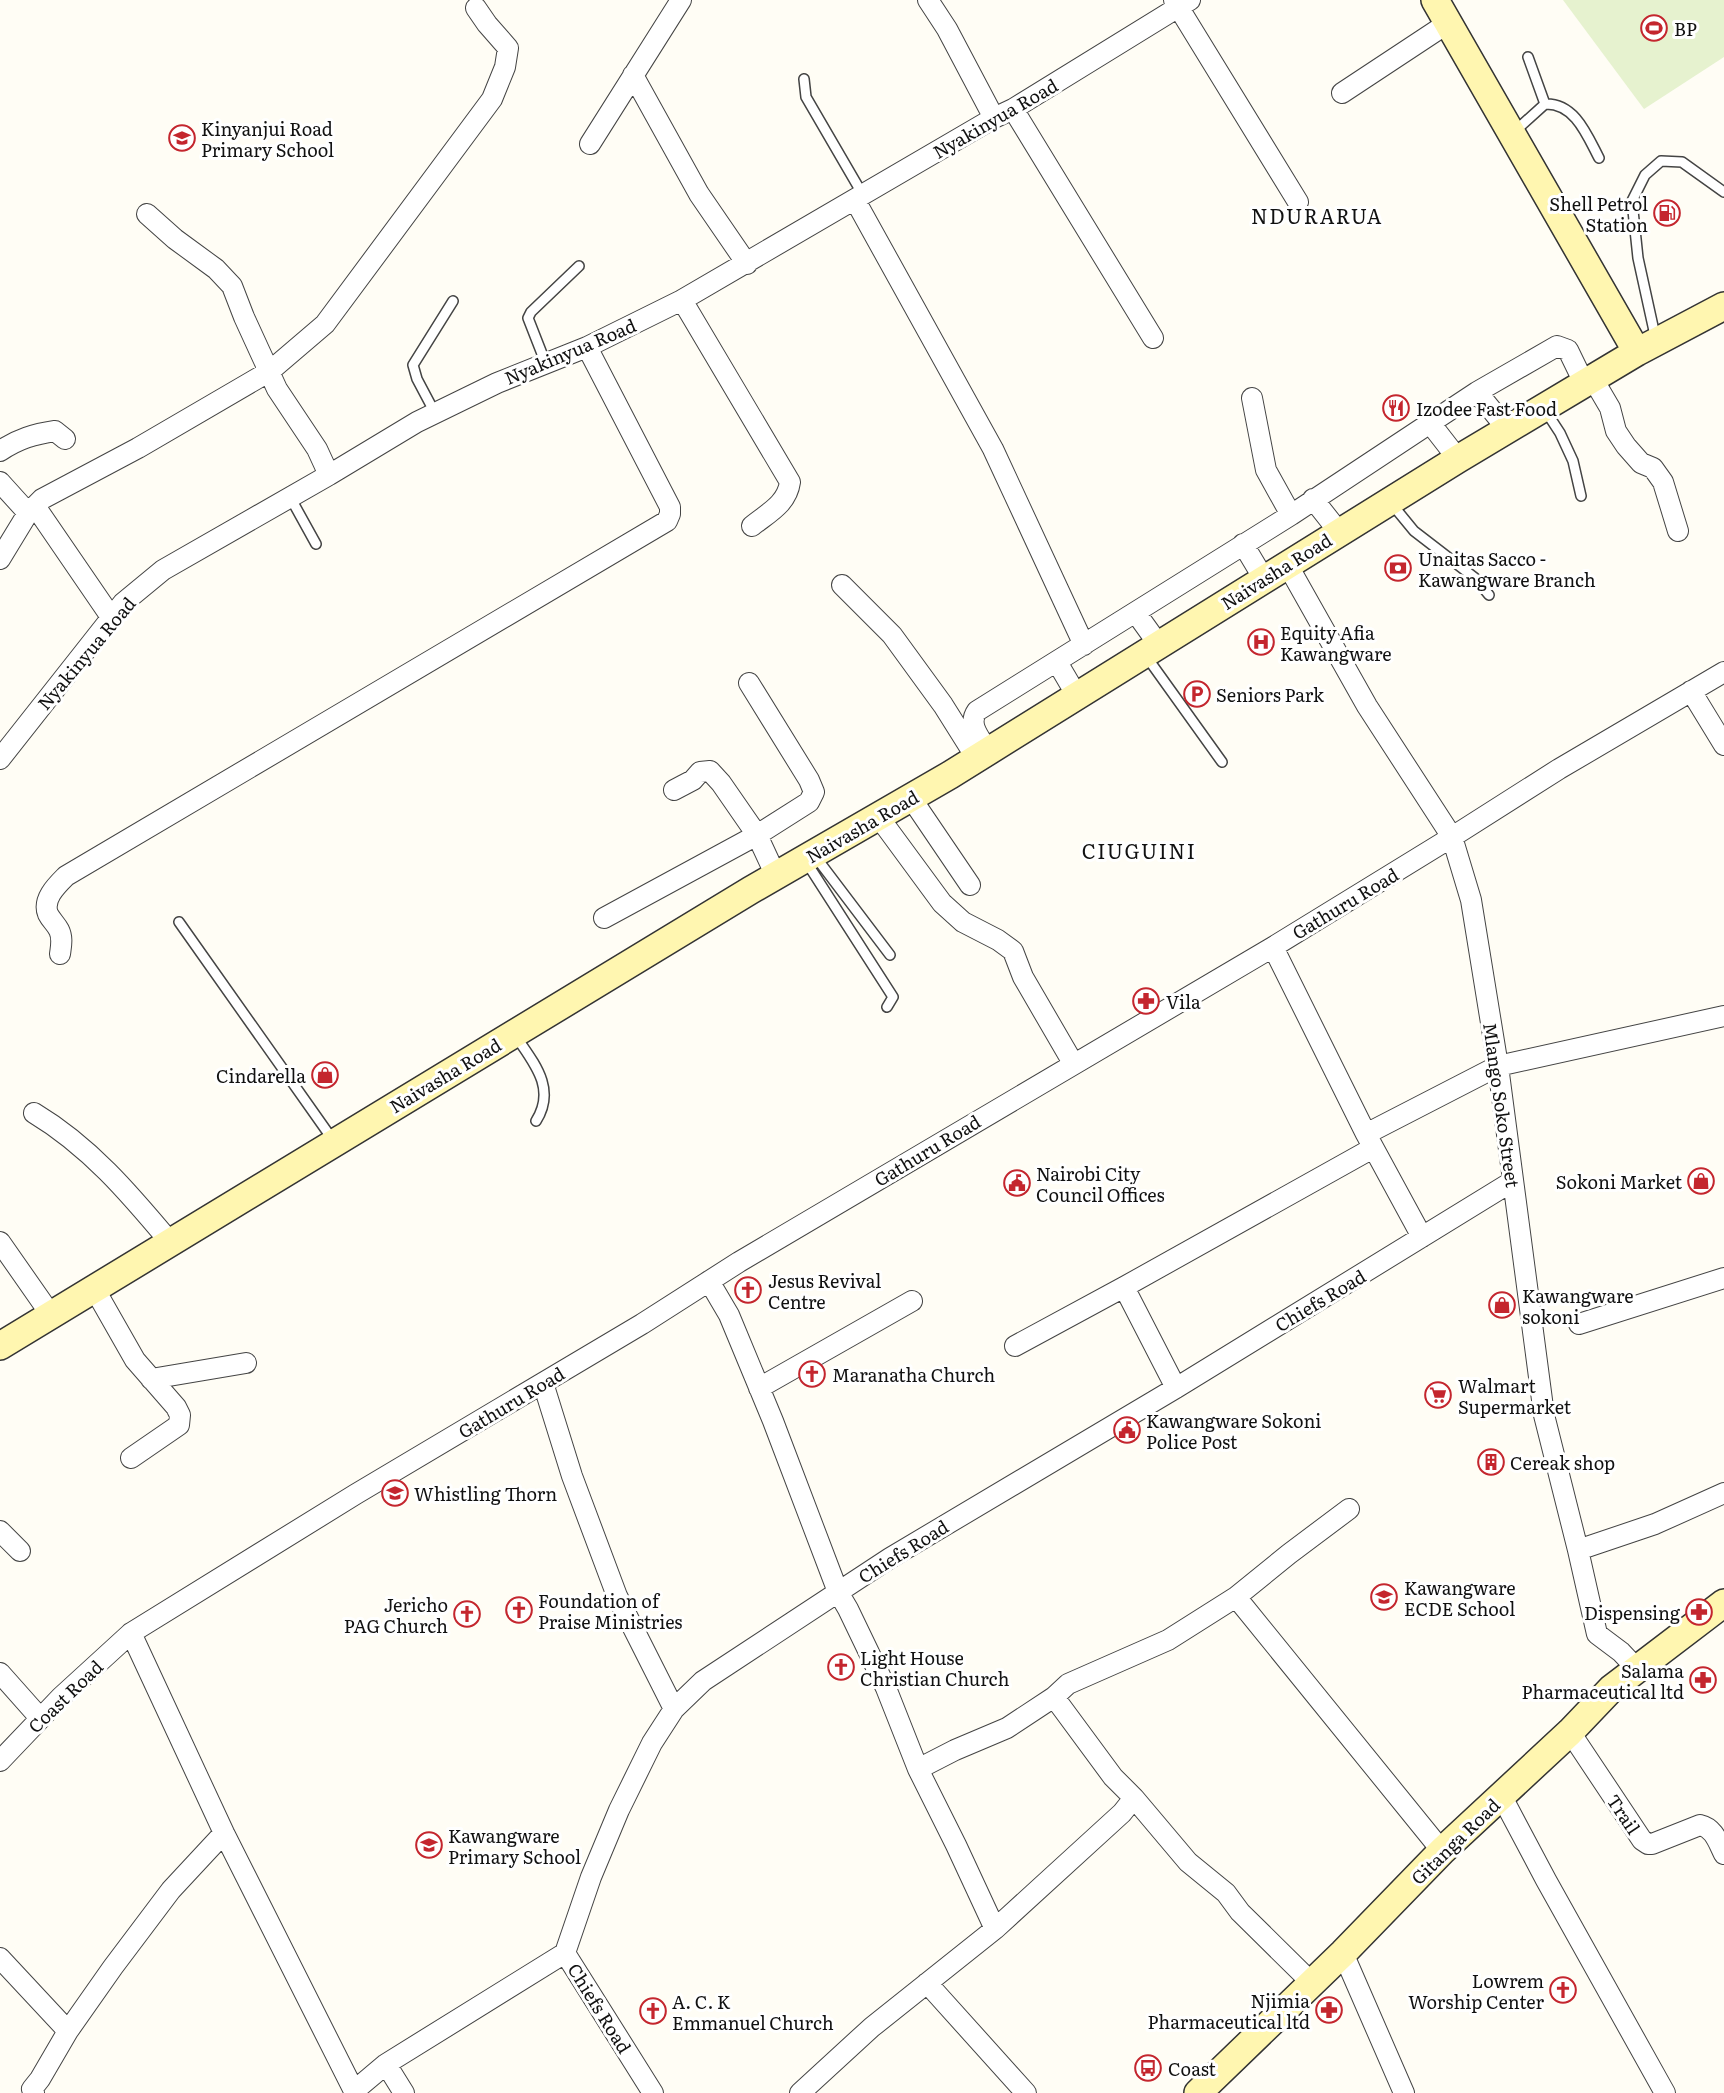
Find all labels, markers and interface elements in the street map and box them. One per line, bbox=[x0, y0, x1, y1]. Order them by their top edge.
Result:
sports icon: BP bbox=[1639, 13, 1669, 43]
place label: BP bbox=[1674, 15, 1697, 42]
street label: Nyakinyua Road bbox=[927, 71, 1063, 165]
place label: Kinyanjui Road Primary School bbox=[201, 115, 334, 163]
school or university icon: Kinyanjui Road Primary School bbox=[167, 123, 197, 153]
place label: Shell Petrol Station bbox=[1549, 190, 1648, 238]
fuel station icon: Shell Petrol Station bbox=[1652, 198, 1682, 228]
district label: NDURARUA bbox=[1251, 200, 1383, 230]
street label: Nyakinyua Road bbox=[500, 311, 640, 391]
restaurant icon: Izodee Fast Food bbox=[1381, 393, 1411, 423]
place label: Izodee Fast Food bbox=[1416, 395, 1557, 422]
street label: Naivasha Road bbox=[1215, 526, 1337, 616]
place label: Unaitas Sacco - Kawangware Branch bbox=[1418, 545, 1596, 593]
bank icon: Unaitas Sacco - Kawangware Branch bbox=[1383, 553, 1413, 583]
street label: Nyakinyua Road bbox=[31, 591, 141, 715]
place label: Equity Afia Kawangware bbox=[1280, 619, 1392, 667]
hospital icon: Equity Afia Kawangware bbox=[1246, 627, 1276, 657]
parking icon: Seniors Park bbox=[1182, 679, 1212, 709]
place label: Seniors Park bbox=[1216, 681, 1325, 708]
street label: Naivasha Road bbox=[801, 783, 923, 869]
district label: CIUGUINI bbox=[1082, 835, 1196, 865]
street label: Gathuru Road bbox=[1287, 861, 1403, 945]
pharmacy icon: Vila bbox=[1131, 986, 1161, 1016]
place label: Vila bbox=[1166, 988, 1201, 1015]
street label: Mlango Soko Street bbox=[1477, 1021, 1527, 1190]
street label: Naivasha Road bbox=[384, 1031, 506, 1119]
shop icon: Cindarella bbox=[310, 1060, 340, 1090]
place label: Cindarella bbox=[216, 1062, 306, 1089]
street label: Gathuru Road bbox=[869, 1108, 985, 1192]
place label: Nairobi City Council Offices bbox=[1036, 1160, 1165, 1208]
shop icon: Sokoni Market bbox=[1686, 1166, 1716, 1196]
public building icon: Nairobi City Council Offices bbox=[1002, 1168, 1032, 1198]
place label: Sokoni Market bbox=[1556, 1168, 1683, 1195]
street label: Chiefs Road bbox=[1269, 1262, 1371, 1338]
place label: Jesus Revival Centre bbox=[768, 1267, 881, 1315]
church icon: Jesus Revival Centre bbox=[733, 1275, 763, 1305]
place label: Kawangware sokoni bbox=[1522, 1282, 1634, 1330]
shop icon: Kawangware sokoni bbox=[1487, 1290, 1517, 1320]
church icon: Maranatha Church bbox=[797, 1359, 827, 1389]
street label: Gathuru Road bbox=[453, 1360, 569, 1444]
place label: Maranatha Church bbox=[832, 1361, 995, 1388]
place label: Walmart Supermarket bbox=[1458, 1372, 1572, 1420]
supermarket icon: Walmart Supermarket bbox=[1423, 1380, 1453, 1410]
place label: Kawangware Sokoni Police Post bbox=[1146, 1407, 1321, 1455]
public building icon: Kawangware Sokoni Police Post bbox=[1112, 1415, 1142, 1445]
building icon: Cereak shop bbox=[1476, 1447, 1506, 1477]
place label: Cereak shop bbox=[1510, 1449, 1615, 1476]
school or university icon: Whistling Thorn bbox=[380, 1478, 410, 1508]
place label: Whistling Thorn bbox=[414, 1480, 557, 1507]
street label: Chiefs Road bbox=[853, 1513, 953, 1589]
place label: Kawangware ECDE School bbox=[1404, 1574, 1516, 1622]
school or university icon: Kawangware ECDE School bbox=[1369, 1582, 1399, 1612]
place label: Foundation of Praise Ministries bbox=[538, 1587, 682, 1635]
place label: Jericho PAG Church bbox=[344, 1591, 448, 1639]
church icon: Foundation of Praise Ministries bbox=[504, 1595, 534, 1625]
pharmacy icon: Dispensing bbox=[1684, 1597, 1714, 1627]
church icon: Jericho PAG Church bbox=[452, 1599, 482, 1629]
place label: Dispensing bbox=[1584, 1599, 1681, 1626]
place label: Light House Christian Church bbox=[860, 1644, 1009, 1692]
church icon: Light House Christian Church bbox=[826, 1652, 856, 1682]
street label: Coast Road bbox=[21, 1653, 109, 1739]
place label: Salama Pharmaceutical ltd bbox=[1521, 1657, 1684, 1705]
pharmacy icon: Salama Pharmaceutical ltd bbox=[1688, 1665, 1718, 1695]
street label: Trail bbox=[1601, 1789, 1647, 1839]
street label: Gitanga Road bbox=[1404, 1792, 1506, 1890]
place label: Kawangware Primary School bbox=[448, 1822, 581, 1870]
school or university icon: Kawangware Primary School bbox=[414, 1830, 444, 1860]
street label: Chiefs Road bbox=[562, 1958, 638, 2058]
place label: Lowrem Worship Center bbox=[1408, 1967, 1544, 2015]
church icon: Lowrem Worship Center bbox=[1548, 1975, 1578, 2005]
place label: Njimia Pharmaceutical ltd bbox=[1147, 1987, 1310, 2035]
place label: A. C. K Emmanuel Church bbox=[672, 1988, 834, 2036]
pharmacy icon: Njimia Pharmaceutical ltd bbox=[1314, 1995, 1344, 2025]
church icon: A. C. K Emmanuel Church bbox=[638, 1996, 668, 2026]
bus stop icon: Coast bbox=[1133, 2053, 1163, 2083]
place label: Coast bbox=[1168, 2055, 1217, 2082]

